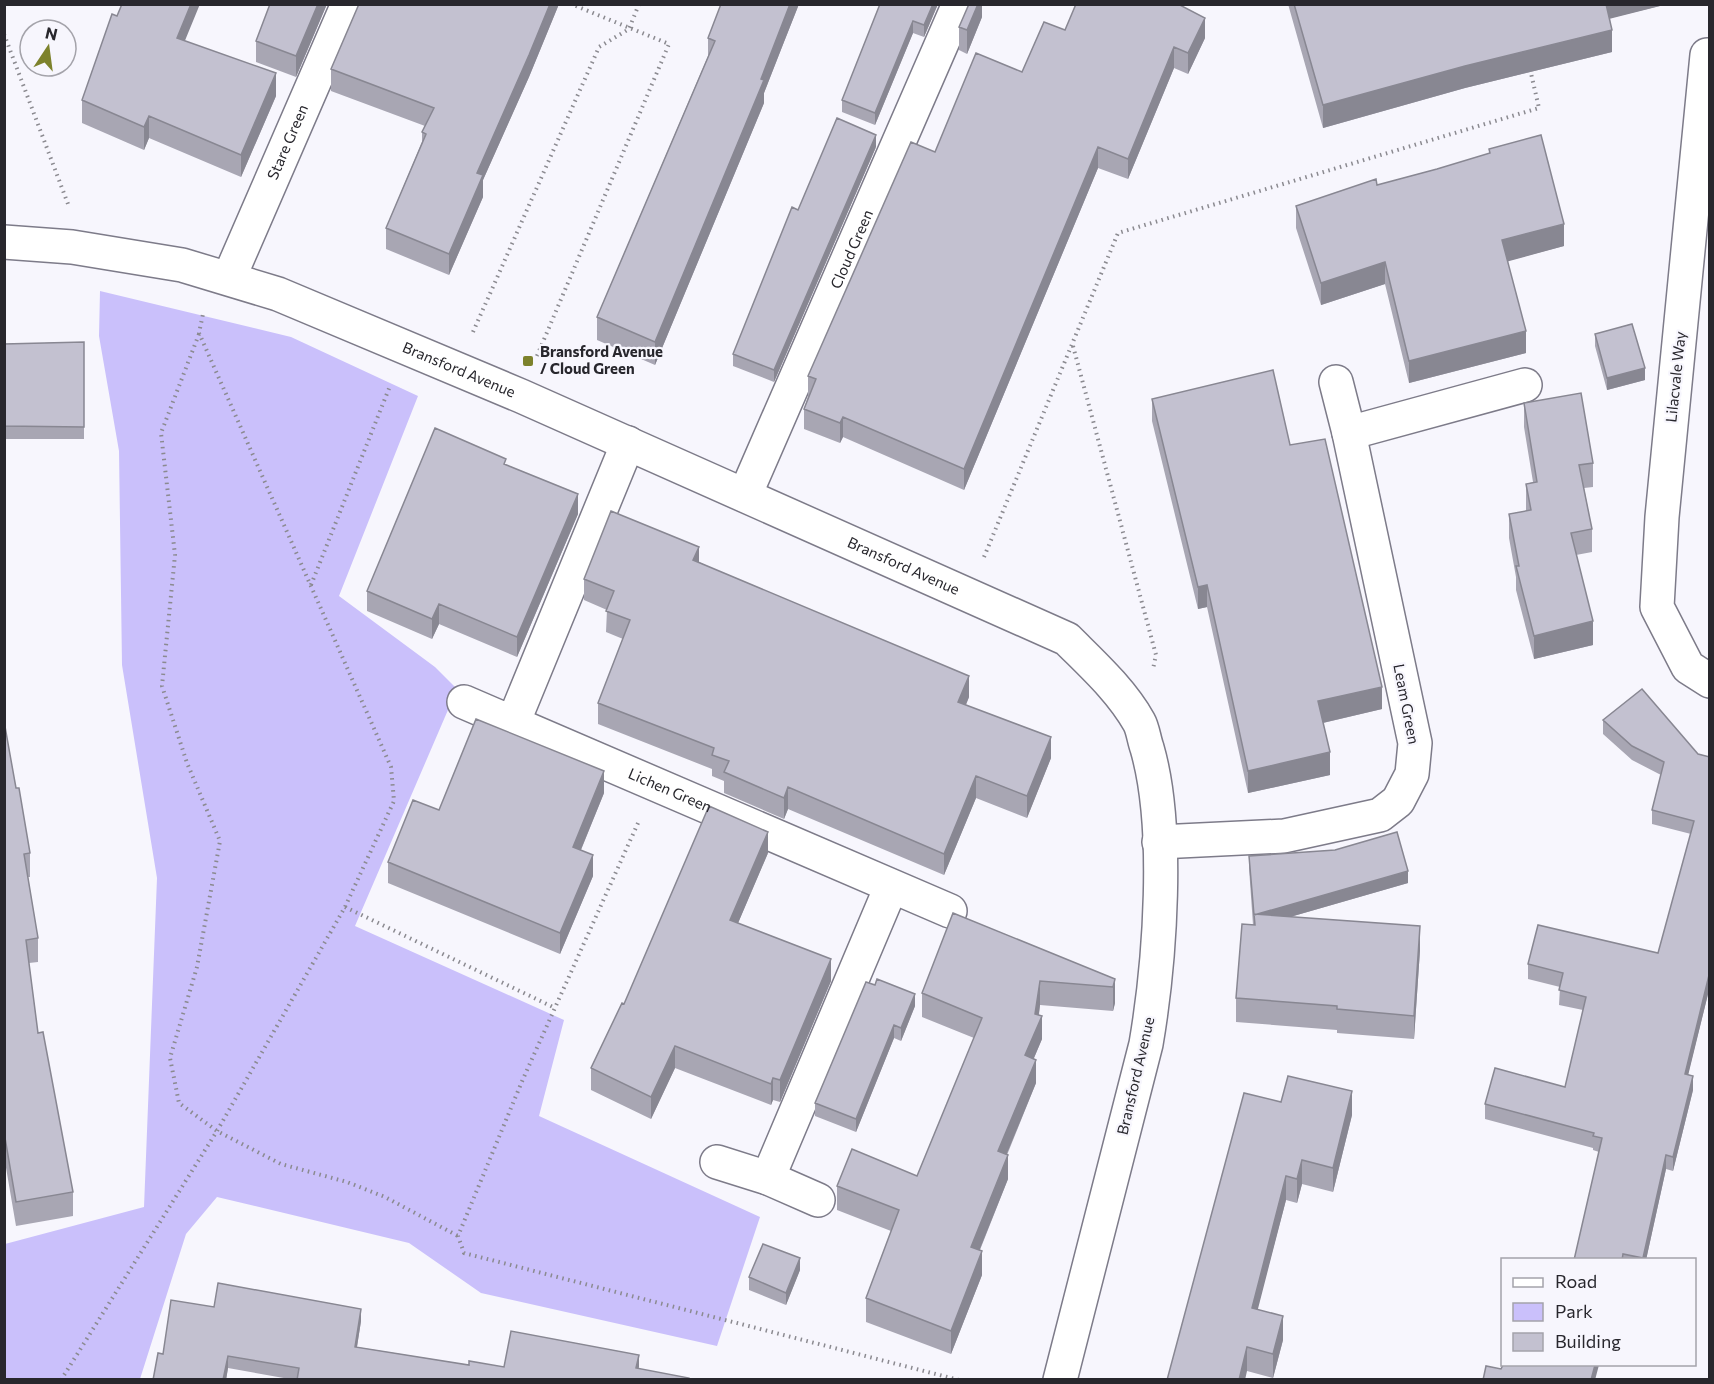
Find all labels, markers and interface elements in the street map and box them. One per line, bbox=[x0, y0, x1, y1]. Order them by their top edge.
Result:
north arrow bbox=[18, 18, 78, 78]
text: N bbox=[44, 22, 59, 44]
street label: Stare Green bbox=[263, 101, 311, 182]
street label: Cloud Green bbox=[826, 207, 876, 291]
street label: Lilacvale Way bbox=[1661, 330, 1689, 423]
street label: Bransford Avenue bbox=[400, 337, 518, 401]
place label: Bransford Avenue / Cloud Green bbox=[540, 342, 663, 377]
marker: Bransford Avenue / Cloud Green bbox=[521, 354, 535, 368]
street label: Bransford Avenue bbox=[845, 533, 963, 598]
street label: Leam Green bbox=[1390, 662, 1424, 746]
street label: Lichen Green bbox=[626, 764, 715, 815]
street label: Bransford Avenue bbox=[1113, 1015, 1157, 1137]
legend bbox=[1501, 1258, 1696, 1366]
text: Road bbox=[1555, 1270, 1597, 1292]
text: Park bbox=[1555, 1300, 1593, 1322]
text: Building bbox=[1555, 1330, 1621, 1352]

